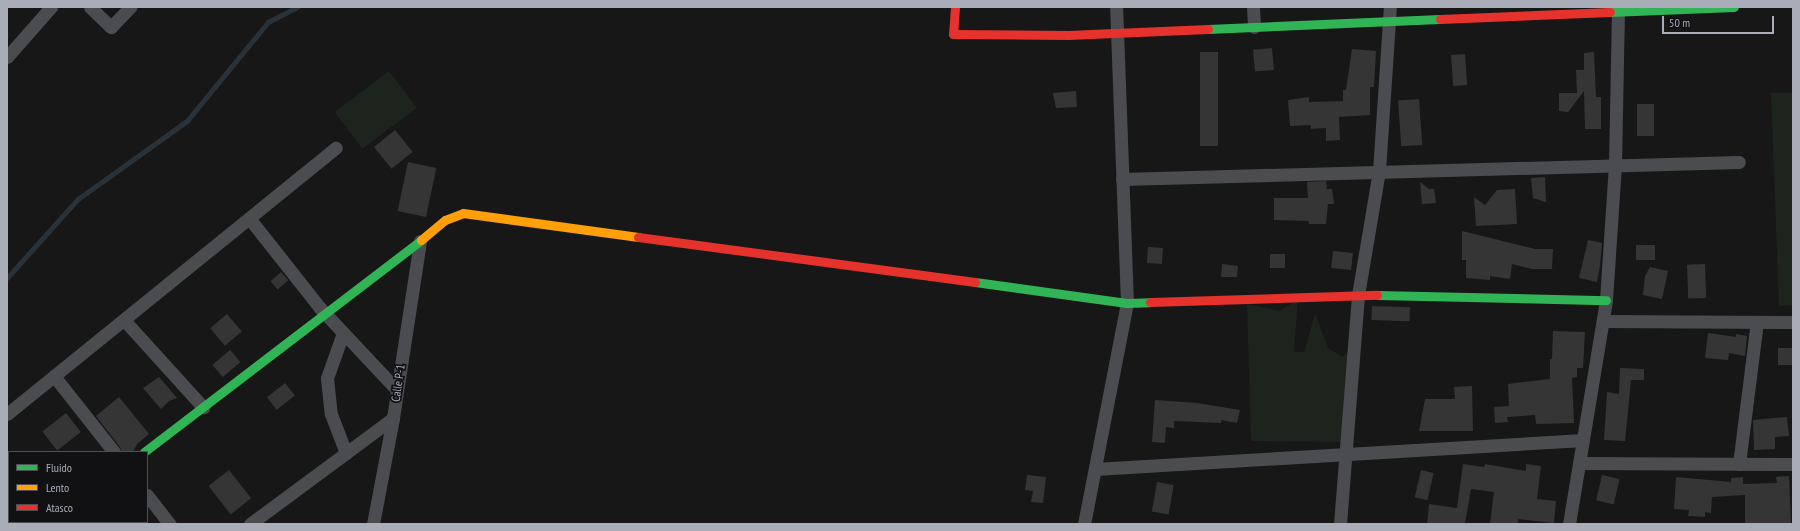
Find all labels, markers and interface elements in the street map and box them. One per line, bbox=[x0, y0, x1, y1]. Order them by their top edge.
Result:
scale bar bbox=[1664, 8, 1776, 34]
text: 50 m bbox=[1669, 15, 1690, 30]
street label: Calle P-1 bbox=[388, 363, 408, 403]
legend bbox=[8, 451, 148, 523]
text: Fluido bbox=[46, 460, 72, 475]
text: Lento bbox=[46, 480, 69, 495]
text: Atasco bbox=[46, 500, 73, 515]

